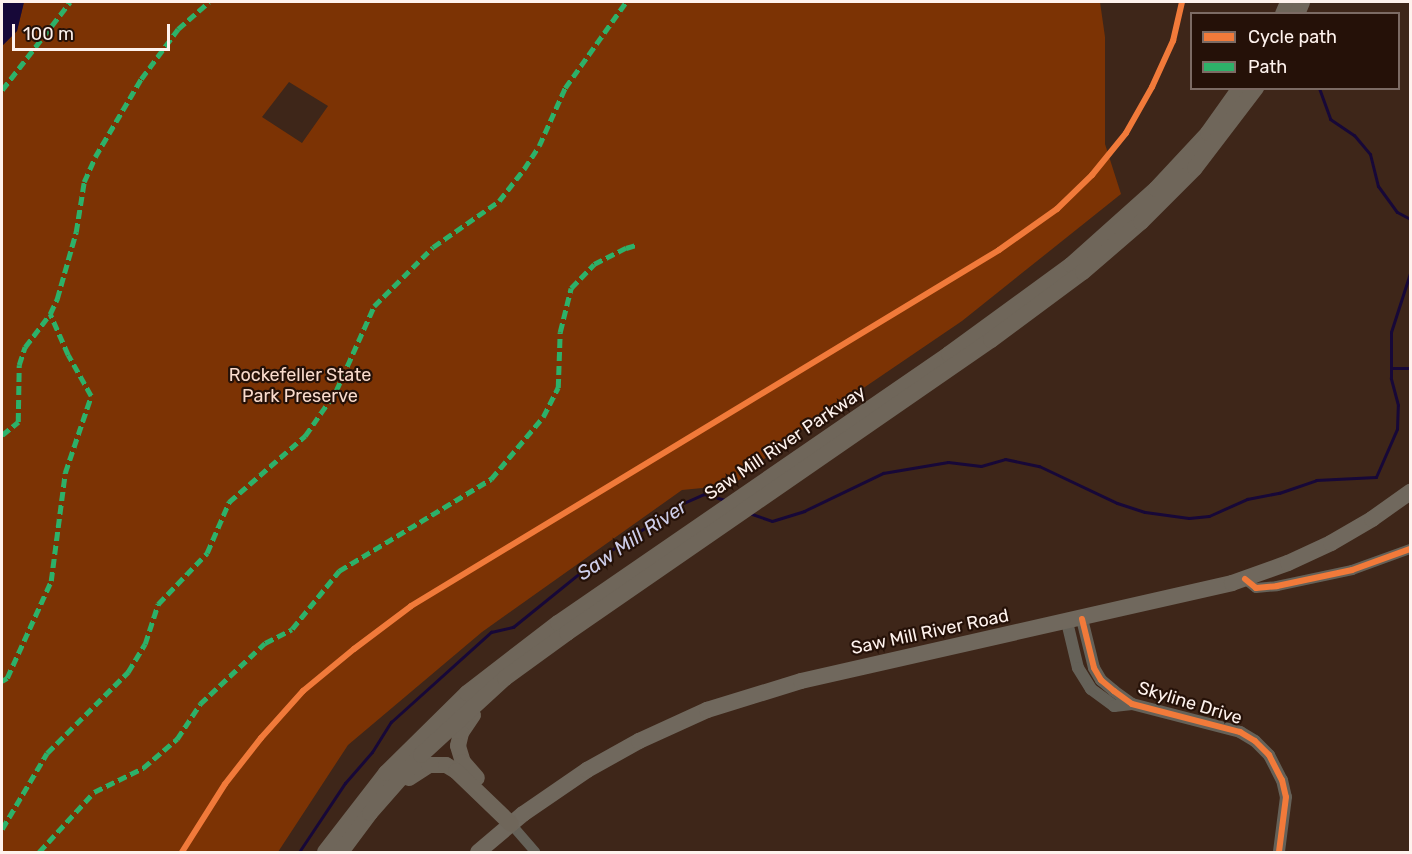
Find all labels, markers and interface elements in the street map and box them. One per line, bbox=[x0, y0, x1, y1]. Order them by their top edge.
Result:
scale bar bbox=[15, 12, 172, 50]
legend bbox=[1190, 12, 1400, 90]
text: 100 m bbox=[23, 23, 74, 45]
text: Cycle path bbox=[1248, 26, 1337, 48]
text: Path bbox=[1248, 56, 1287, 78]
park label: Rockefeller State Park Preserve bbox=[229, 365, 371, 407]
street label: Saw Mill River Parkway bbox=[700, 381, 870, 505]
water label: Saw Mill River bbox=[572, 494, 692, 586]
street label: Saw Mill River Road bbox=[849, 605, 1011, 659]
street label: Skyline Drive bbox=[1135, 677, 1245, 729]

